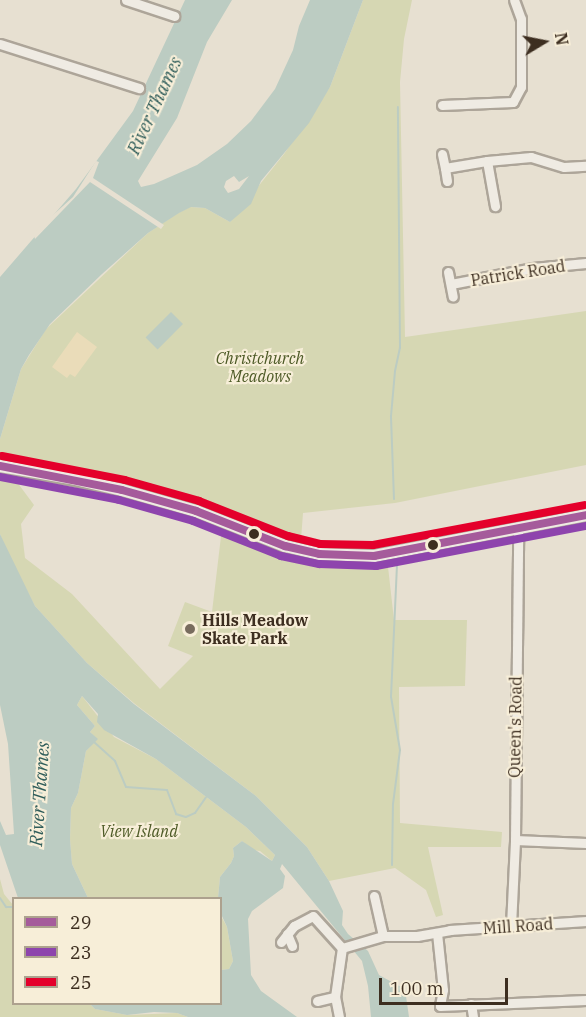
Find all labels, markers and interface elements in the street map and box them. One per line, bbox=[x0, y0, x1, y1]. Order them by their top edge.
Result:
north arrow bbox=[514, 12, 574, 72]
text: N bbox=[551, 31, 573, 47]
water label: River Thames bbox=[123, 54, 187, 158]
street label: Patrick Road bbox=[469, 256, 567, 290]
park label: Christchurch Meadows bbox=[216, 348, 304, 386]
unlabelled marker bbox=[248, 528, 260, 540]
unlabelled marker bbox=[427, 539, 439, 551]
place label: Hills Meadow Skate Park bbox=[202, 610, 308, 648]
marker: Hills Meadow Skate Park bbox=[183, 622, 197, 636]
street label: Queen's Road bbox=[505, 676, 525, 778]
water label: River Thames bbox=[26, 741, 54, 847]
park label: View Island bbox=[100, 821, 178, 841]
legend bbox=[12, 897, 222, 1005]
text: 29 bbox=[70, 911, 92, 934]
street label: Mill Road bbox=[482, 914, 554, 938]
text: 23 bbox=[70, 941, 92, 964]
scale bar bbox=[382, 966, 511, 1004]
text: 25 bbox=[70, 971, 92, 994]
text: 100 m bbox=[390, 977, 444, 1000]

